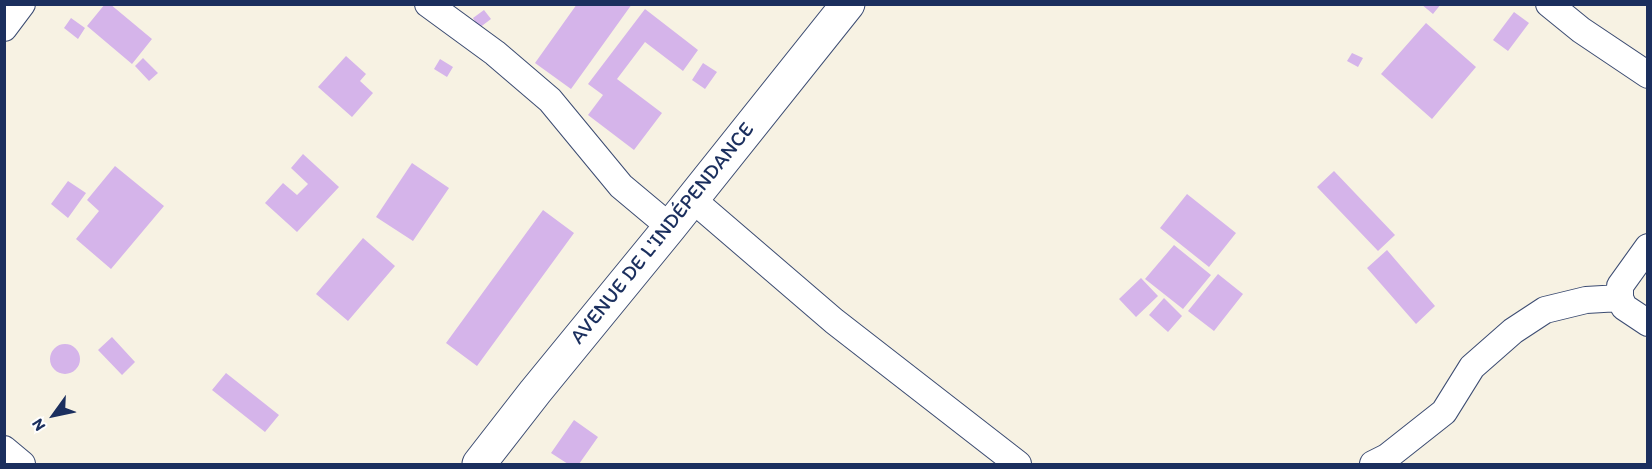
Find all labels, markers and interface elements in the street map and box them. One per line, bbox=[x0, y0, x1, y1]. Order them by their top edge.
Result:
street label: AVENUE DE L'INDÉPENDANCE bbox=[566, 118, 760, 350]
north arrow bbox=[24, 385, 84, 445]
text: N bbox=[28, 415, 49, 435]

